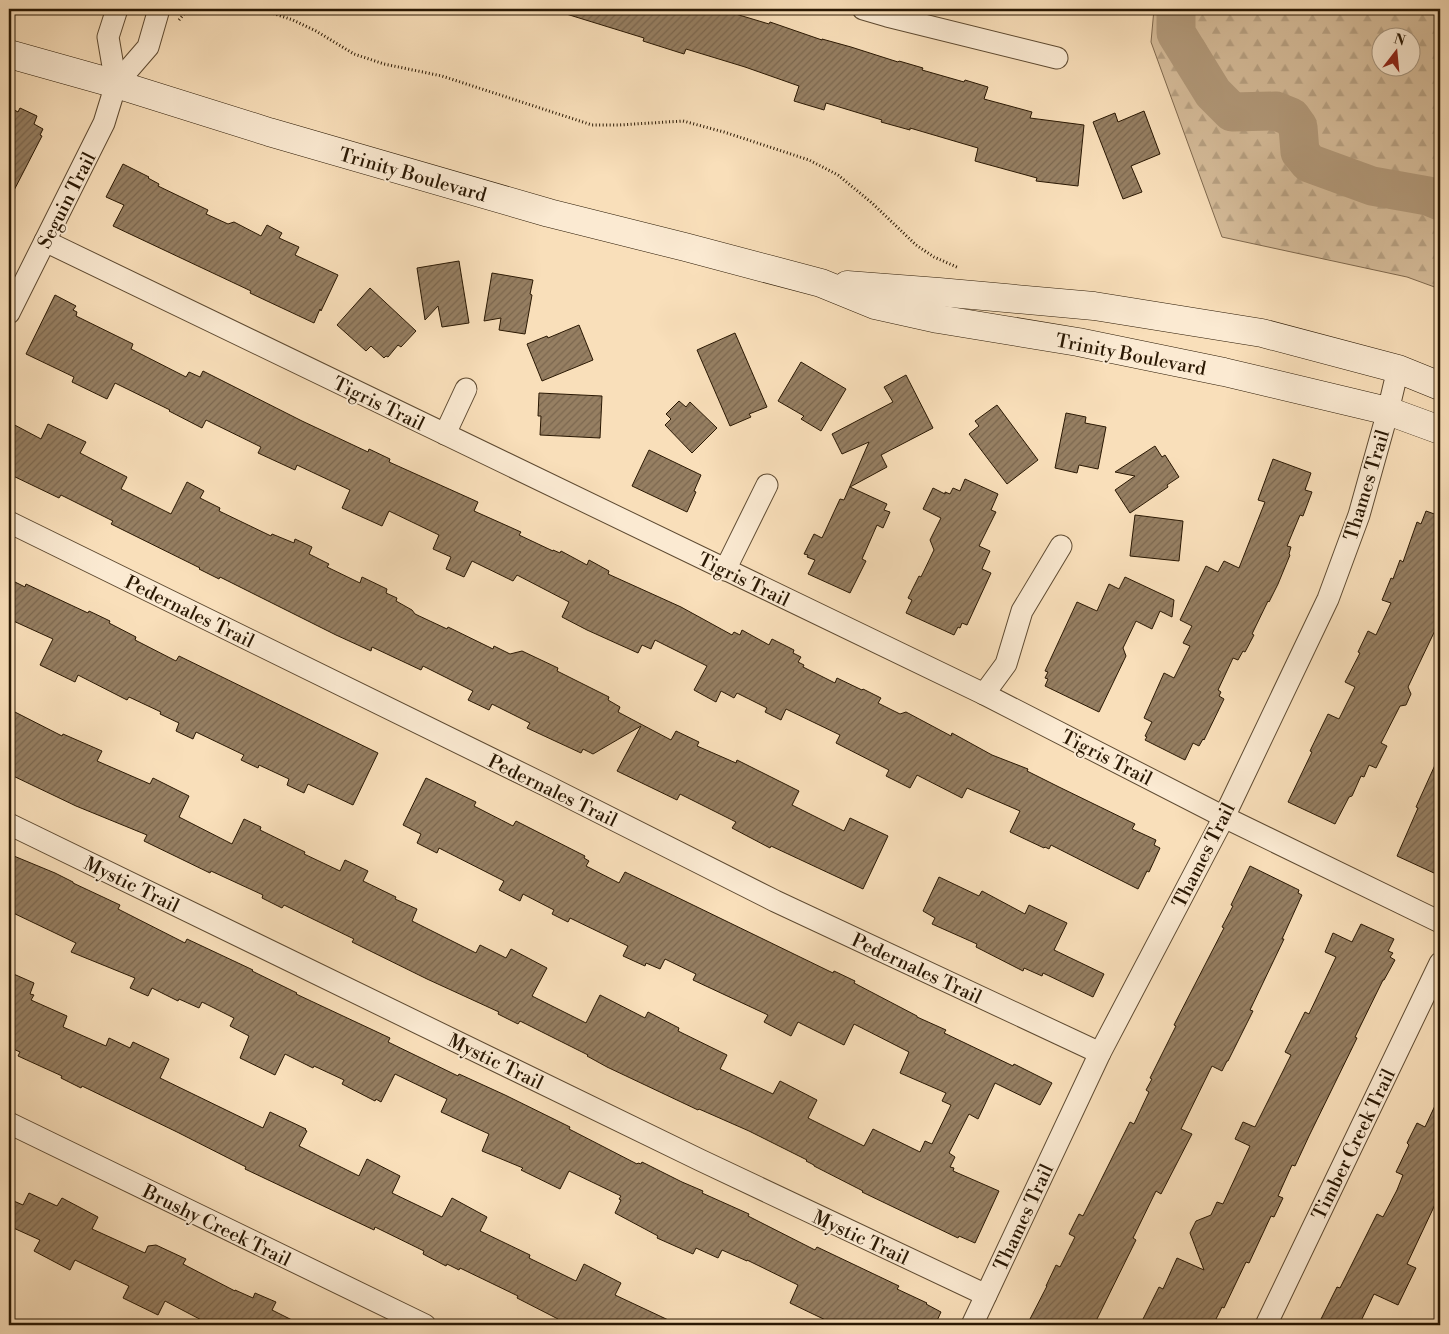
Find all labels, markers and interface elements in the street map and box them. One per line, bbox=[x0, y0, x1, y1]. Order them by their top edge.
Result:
north arrow bbox=[1372, 28, 1422, 78]
text: N bbox=[1392, 30, 1407, 51]
street label: Trinity Boulevard bbox=[336, 142, 490, 208]
street label: Seguin Trail bbox=[32, 148, 102, 253]
street label: Trinity Boulevard bbox=[1054, 329, 1208, 381]
street label: Tigris Trail bbox=[329, 371, 429, 437]
street label: Thames Trail bbox=[1339, 427, 1395, 544]
street label: Tigris Trail bbox=[694, 547, 794, 613]
street label: Pedernales Trail bbox=[121, 570, 258, 654]
street label: Tigris Trail bbox=[1057, 725, 1156, 791]
street label: Pedernales Trail bbox=[484, 749, 621, 833]
street label: Thames Trail bbox=[1167, 799, 1241, 912]
street label: Mystic Trail bbox=[80, 851, 184, 918]
street label: Pedernales Trail bbox=[848, 928, 986, 1010]
street label: Mystic Trail bbox=[444, 1028, 548, 1095]
street label: Timber Creek Trail bbox=[1307, 1065, 1401, 1224]
street label: Thames Trail bbox=[989, 1160, 1059, 1274]
street label: Brushy Creek Trail bbox=[138, 1179, 295, 1272]
street label: Mystic Trail bbox=[809, 1205, 913, 1271]

